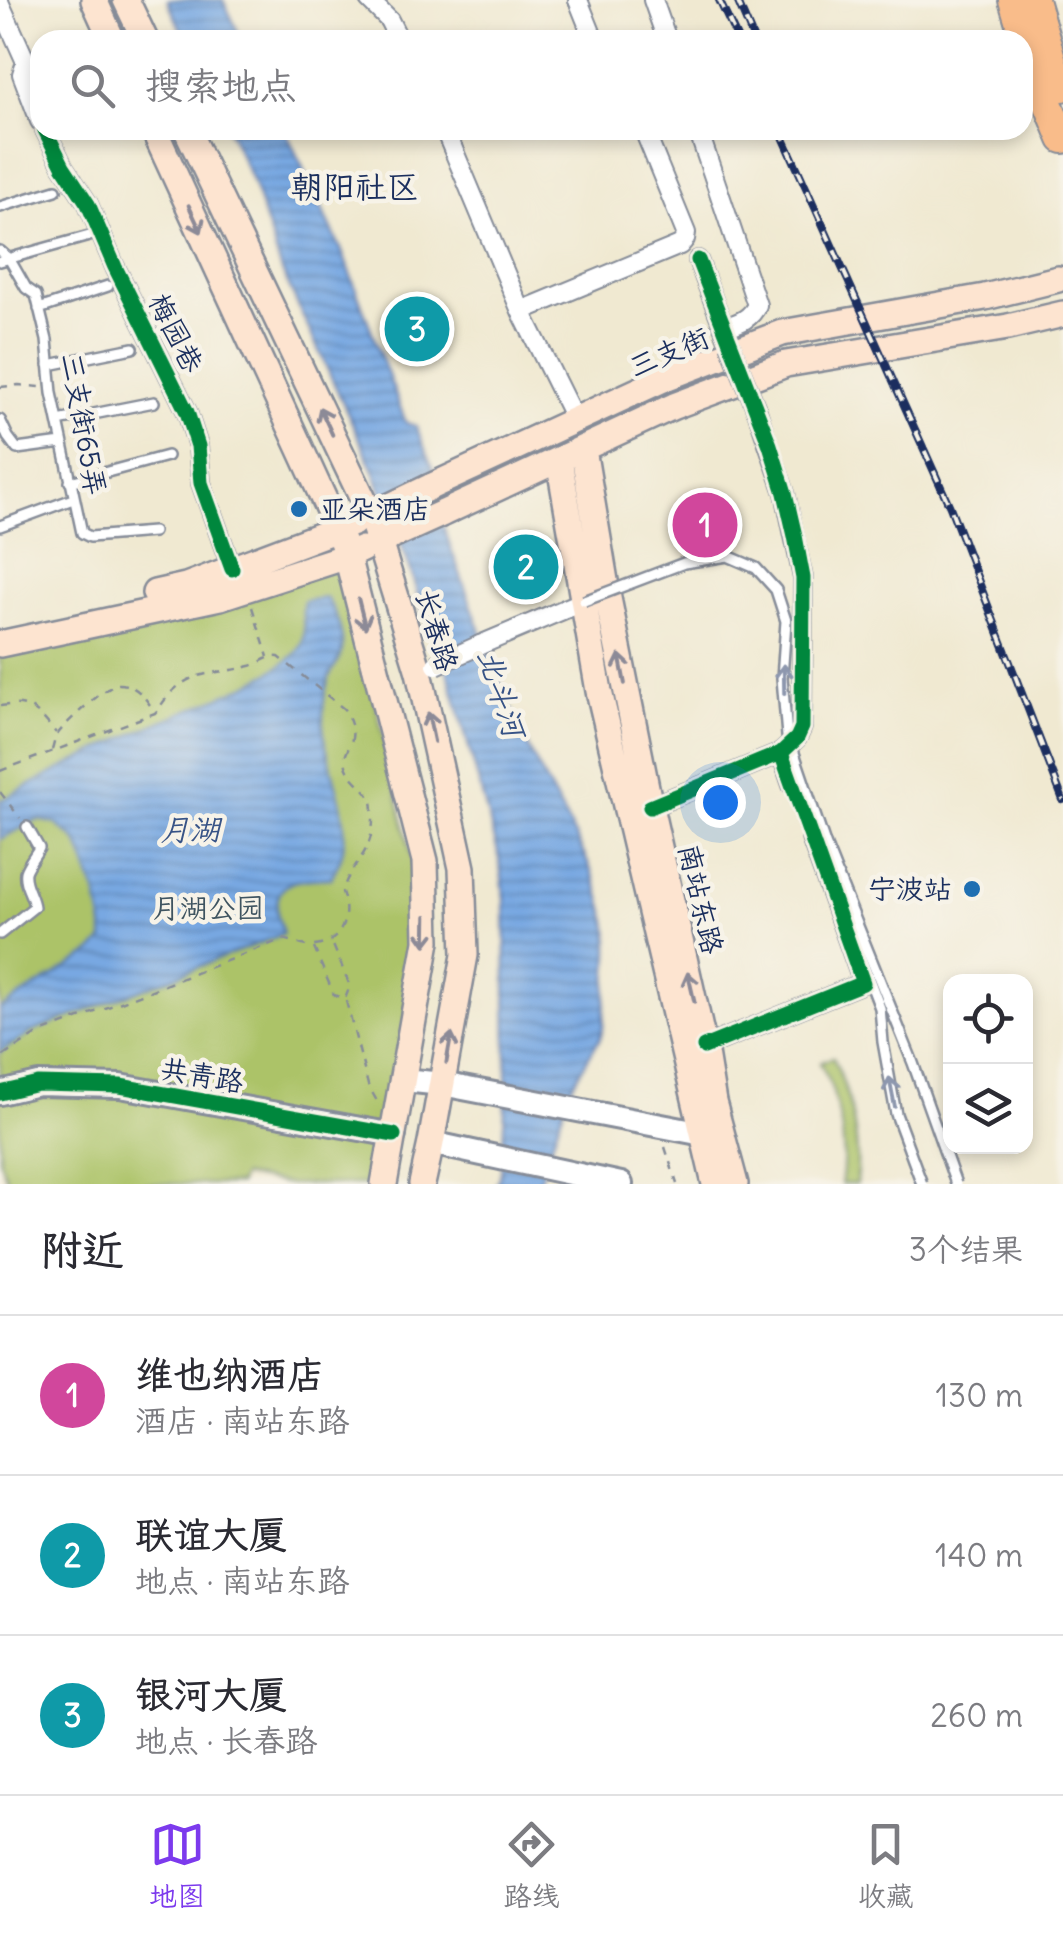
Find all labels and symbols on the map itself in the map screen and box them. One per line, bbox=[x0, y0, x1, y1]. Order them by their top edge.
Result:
district label: 朝阳社区 bbox=[291, 166, 419, 207]
one-way arrow bbox=[186, 203, 205, 233]
street label: 梅园巷 bbox=[141, 287, 212, 379]
pin: 3 bbox=[384, 292, 450, 366]
street label: 三支街 bbox=[623, 319, 715, 385]
street label: 三支街65弄 bbox=[54, 350, 114, 498]
one-way arrow bbox=[315, 407, 334, 437]
pin: 1 bbox=[672, 488, 738, 562]
place label: 亚朵酒店 bbox=[319, 491, 431, 527]
marker: 亚朵酒店 bbox=[288, 498, 310, 520]
pin: 2 bbox=[494, 530, 558, 604]
street label: 长春路 bbox=[408, 585, 466, 675]
one-way arrow bbox=[354, 597, 372, 629]
water label: 北斗河 bbox=[470, 644, 536, 746]
one-way arrow bbox=[611, 654, 630, 686]
one-way arrow bbox=[774, 664, 793, 696]
one-way arrow bbox=[421, 712, 439, 744]
your location bbox=[695, 777, 746, 828]
water label: 月湖 bbox=[160, 810, 223, 848]
street label: 南站东路 bbox=[671, 840, 731, 958]
place label: 宁波站 bbox=[868, 871, 952, 907]
marker: 宁波站 bbox=[961, 878, 983, 900]
park label: 月湖公园 bbox=[152, 890, 264, 926]
one-way arrow bbox=[416, 914, 436, 946]
one-way arrow bbox=[681, 972, 699, 1004]
one-way arrow bbox=[440, 1032, 459, 1064]
street label: 共青路 bbox=[158, 1050, 246, 1100]
one-way arrow bbox=[882, 1076, 901, 1108]

